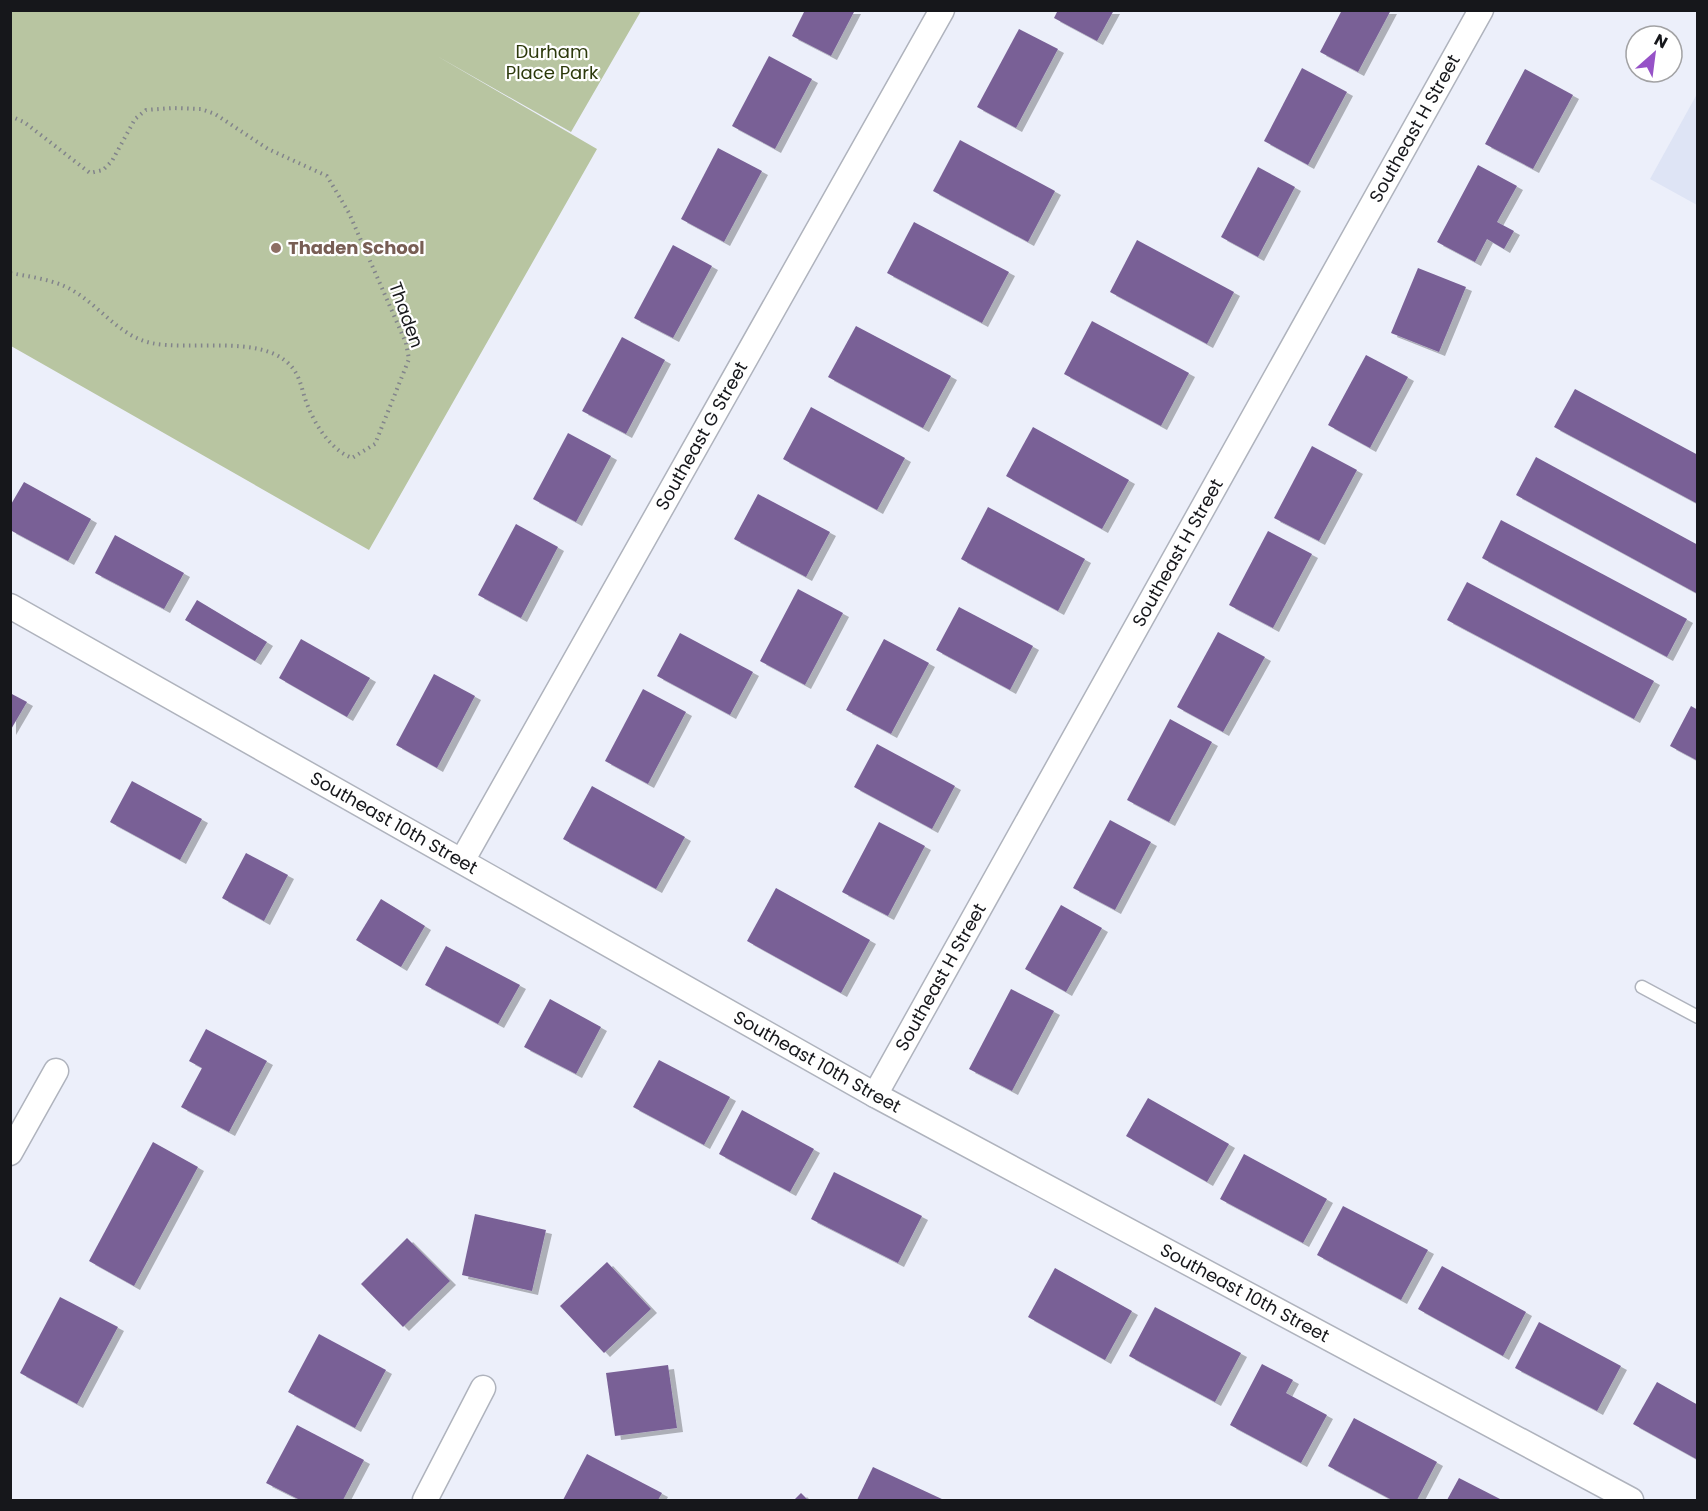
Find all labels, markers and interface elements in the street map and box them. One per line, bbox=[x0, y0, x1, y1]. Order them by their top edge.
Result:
north arrow bbox=[1624, 24, 1684, 84]
text: N bbox=[1650, 28, 1672, 54]
park label: Durham Place Park bbox=[506, 39, 599, 85]
street label: Southeast H Street bbox=[1363, 50, 1466, 207]
place label: Thaden School bbox=[288, 235, 425, 260]
marker: Thaden School bbox=[269, 241, 283, 255]
street label: Thaden bbox=[383, 278, 430, 351]
street label: Southeast G Street bbox=[649, 357, 753, 515]
street label: Southeast H Street bbox=[1126, 474, 1229, 631]
street label: Southeast 10th Street bbox=[306, 765, 482, 880]
street label: Southeast H Street bbox=[889, 898, 992, 1055]
street label: Southeast 10th Street bbox=[729, 1004, 906, 1119]
street label: Southeast 10th Street bbox=[1156, 1237, 1334, 1348]

